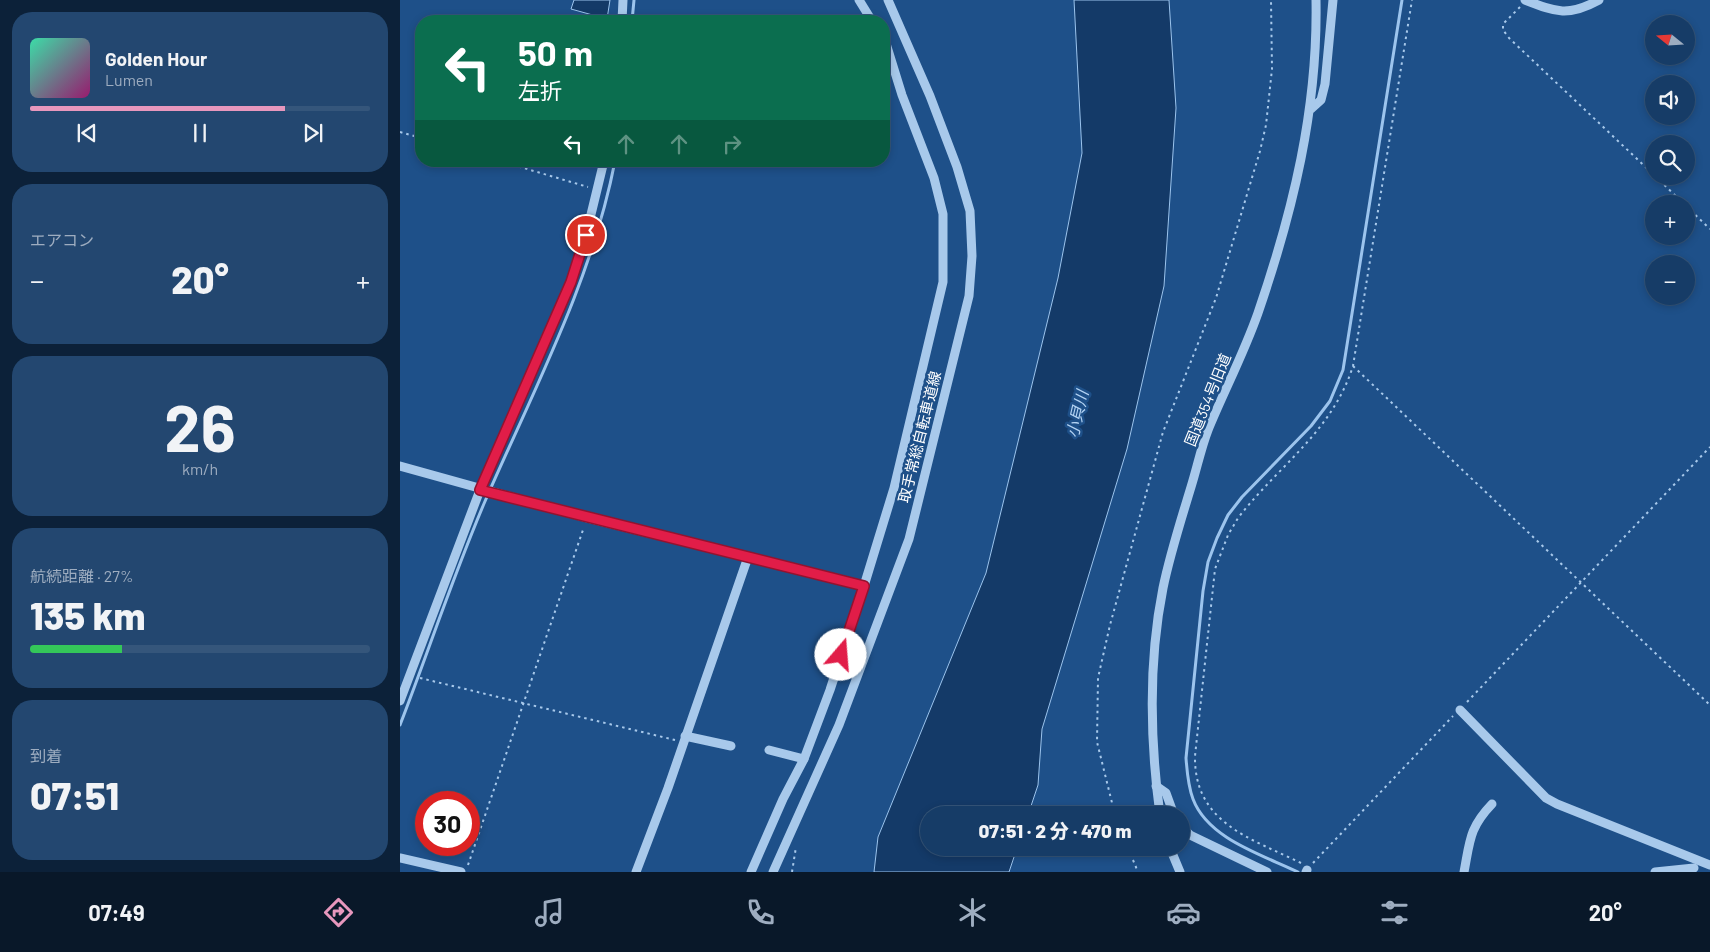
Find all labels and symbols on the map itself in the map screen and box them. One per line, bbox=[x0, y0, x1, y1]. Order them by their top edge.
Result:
north arrow bbox=[1645, 15, 1695, 65]
pin bbox=[565, 214, 607, 256]
street label: 国道354号旧道 bbox=[1180, 350, 1234, 449]
street label: 取手常総自転車道線 bbox=[894, 369, 944, 504]
water label: 小貝川 bbox=[1062, 386, 1092, 439]
position arrow bbox=[814, 628, 866, 680]
speed limit sign: 30 bbox=[415, 791, 480, 856]

